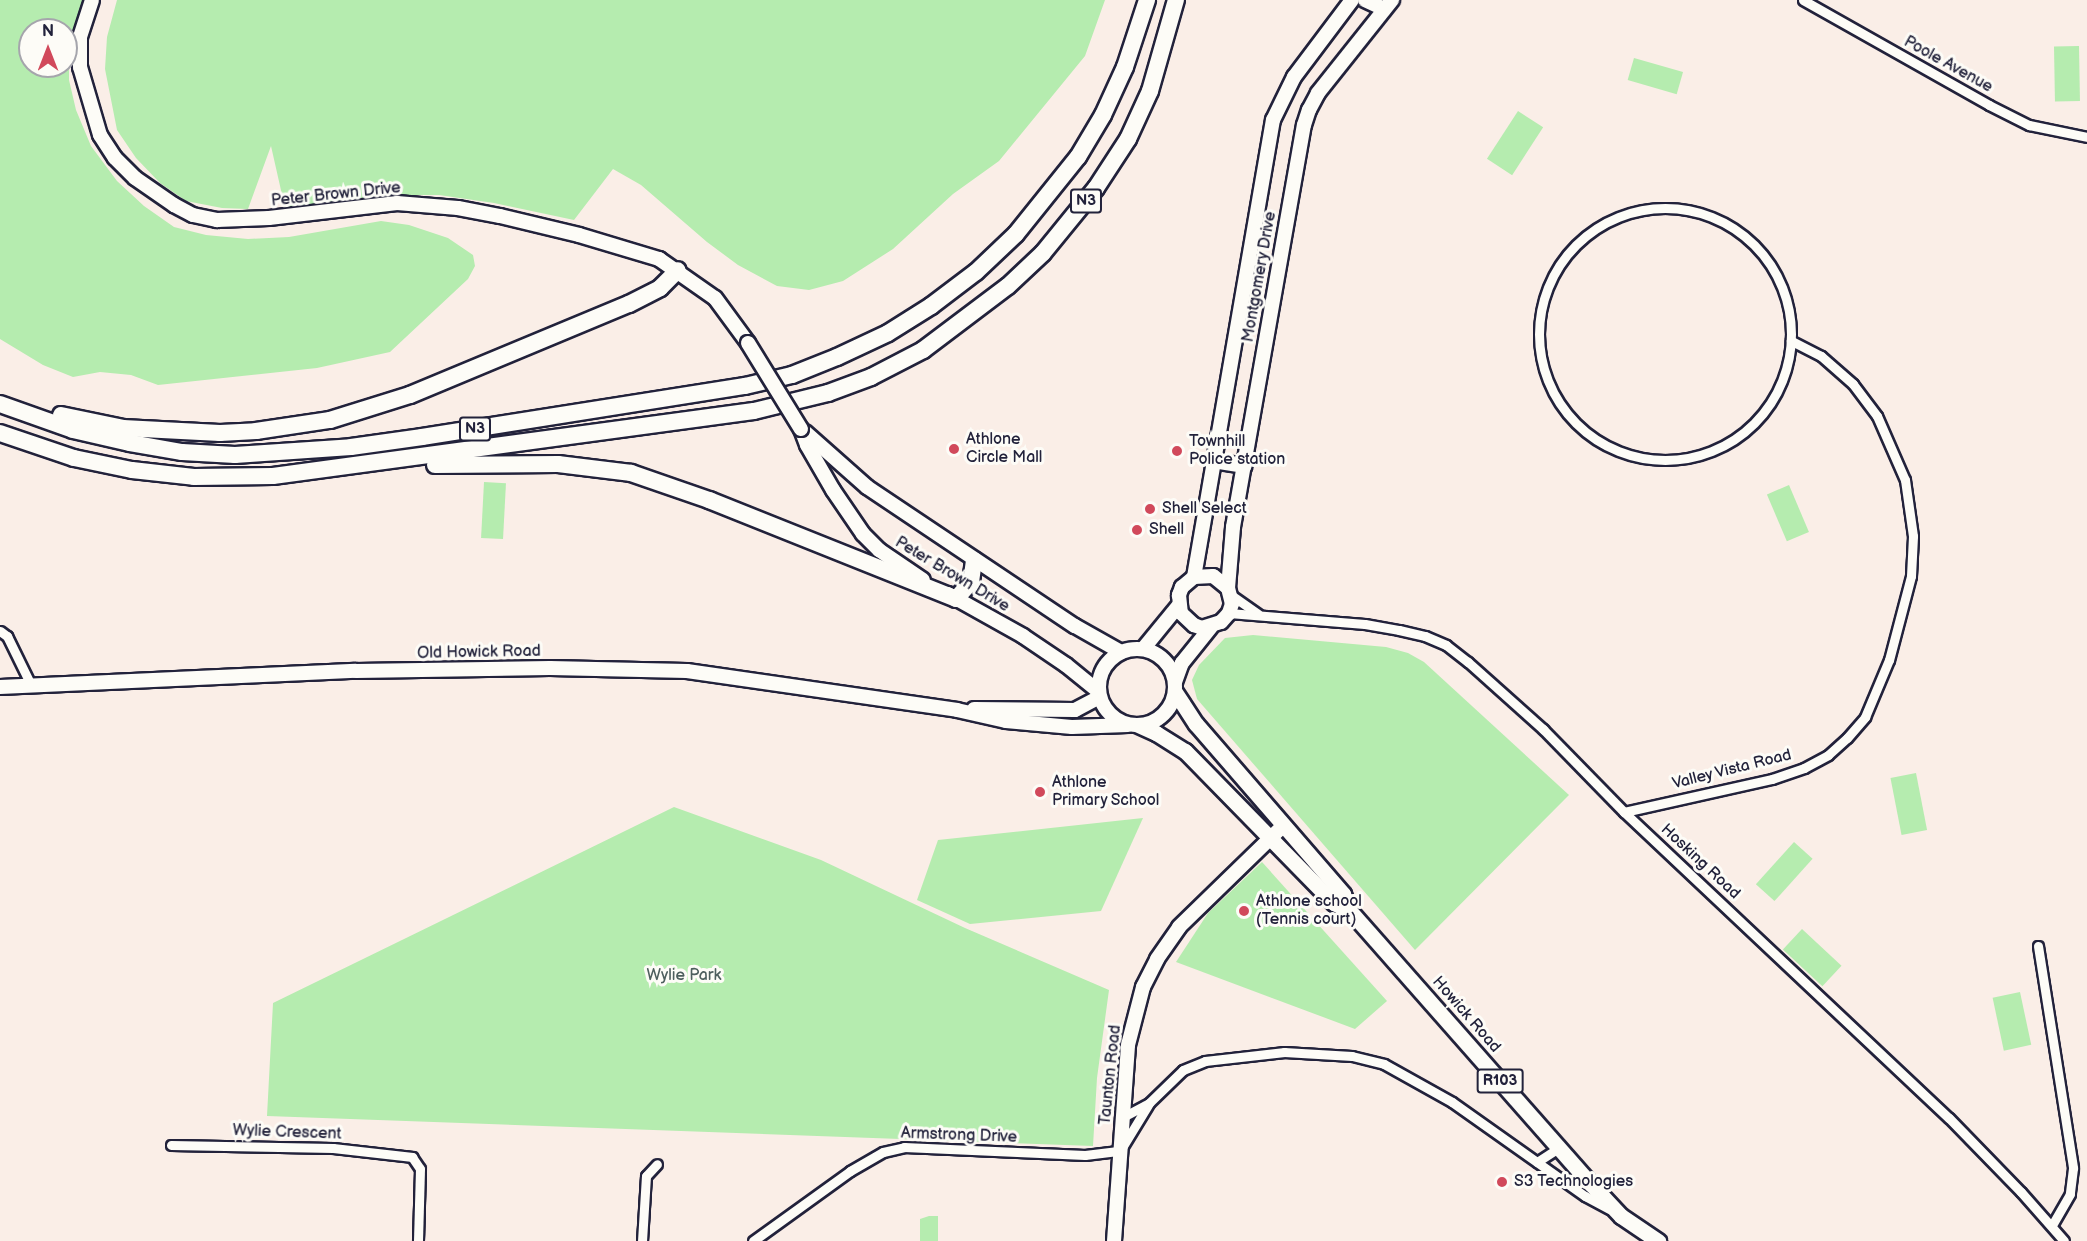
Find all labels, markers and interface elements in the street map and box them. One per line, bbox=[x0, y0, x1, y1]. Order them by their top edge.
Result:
north arrow bbox=[18, 18, 78, 78]
text: N bbox=[42, 22, 54, 41]
street label: Poole Avenue bbox=[1900, 33, 1996, 97]
street label: Peter Brown Drive bbox=[270, 179, 402, 211]
road number: N3 bbox=[1070, 189, 1102, 213]
street label: Montgomery Drive bbox=[1239, 210, 1281, 344]
road number: N3 bbox=[458, 417, 492, 441]
place label: Athlone Circle Mall bbox=[966, 430, 1042, 468]
place label: Townhill Police station bbox=[1189, 432, 1285, 470]
marker: Athlone Circle Mall bbox=[947, 442, 961, 456]
marker: Townhill Police station bbox=[1170, 444, 1184, 458]
place label: Shell Select bbox=[1162, 499, 1247, 519]
marker: Shell Select bbox=[1143, 502, 1157, 516]
place label: Shell bbox=[1149, 520, 1184, 540]
marker: Shell bbox=[1130, 523, 1144, 537]
street label: Peter Brown Drive bbox=[891, 533, 1013, 617]
street label: Old Howick Road bbox=[417, 642, 541, 664]
street label: Valley Vista Road bbox=[1670, 746, 1794, 794]
place label: Athlone Primary School bbox=[1052, 773, 1161, 811]
marker: Athlone Primary School bbox=[1033, 785, 1047, 799]
street label: Hosking Road bbox=[1656, 820, 1744, 904]
place label: Athlone school (Tennis court) bbox=[1256, 892, 1362, 930]
marker: Athlone school (Tennis court) bbox=[1237, 904, 1251, 918]
park label: Wylie Park bbox=[647, 966, 721, 986]
street label: Howick Road bbox=[1428, 973, 1504, 1057]
street label: Taunton Road bbox=[1096, 1024, 1126, 1126]
road number: R103 bbox=[1476, 1069, 1524, 1093]
street label: Wylie Crescent bbox=[232, 1122, 342, 1144]
street label: Armstrong Drive bbox=[901, 1124, 1017, 1148]
place label: S3 Technologies bbox=[1514, 1172, 1634, 1192]
marker: S3 Technologies bbox=[1495, 1175, 1509, 1189]

